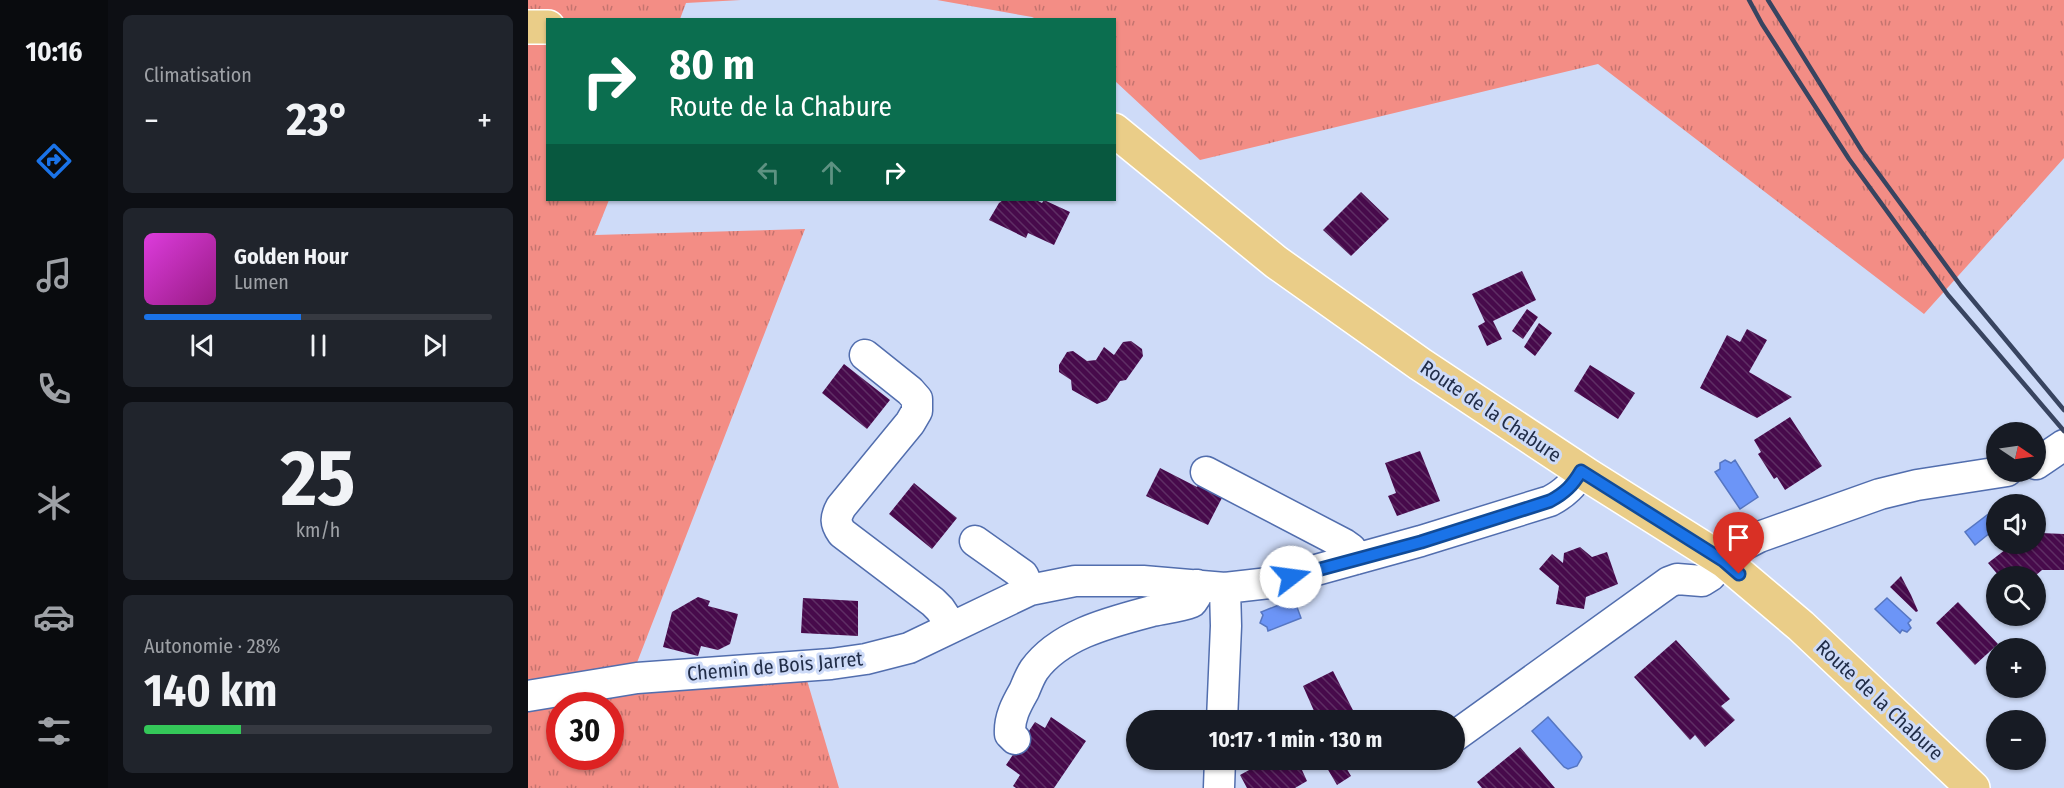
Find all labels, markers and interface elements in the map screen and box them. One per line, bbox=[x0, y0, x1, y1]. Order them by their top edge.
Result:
text: 10:16 bbox=[26, 36, 82, 68]
text: 80 m bbox=[669, 40, 755, 90]
icon: right bbox=[570, 42, 648, 120]
text: Climatisation bbox=[144, 63, 252, 87]
text: Route de la Chabure bbox=[669, 91, 892, 123]
text: 23° bbox=[286, 93, 350, 147]
text: − bbox=[144, 101, 159, 141]
text: + bbox=[477, 101, 492, 141]
icon: directions bbox=[33, 140, 75, 182]
icon: left bbox=[752, 156, 785, 189]
icon: ahead bbox=[815, 156, 848, 189]
icon: right bbox=[878, 156, 911, 189]
text: Golden Hour bbox=[234, 243, 348, 270]
icon: music bbox=[33, 254, 75, 296]
text: Lumen bbox=[234, 270, 289, 294]
icon: previous bbox=[186, 329, 219, 362]
icon: pause bbox=[302, 329, 335, 362]
icon: next bbox=[418, 329, 451, 362]
street label: Route de la Chabure bbox=[1416, 355, 1566, 467]
icon: phone bbox=[33, 368, 75, 410]
north arrow bbox=[1986, 422, 2046, 482]
map controls bbox=[1986, 422, 2046, 770]
text: 25 bbox=[281, 432, 355, 526]
icon: climate bbox=[33, 482, 75, 524]
button: sound bbox=[1986, 494, 2046, 554]
pin bbox=[1713, 512, 1764, 574]
text: km/h bbox=[296, 518, 340, 542]
icon: arrive bbox=[1722, 521, 1755, 554]
position arrow bbox=[1259, 545, 1323, 609]
button: search bbox=[1986, 566, 2046, 626]
icon: car bbox=[33, 596, 75, 638]
text: Autonomie · 28% bbox=[144, 634, 281, 658]
street label: Route de la Chabure bbox=[1811, 635, 1949, 765]
button: + bbox=[1986, 638, 2046, 698]
street label: Chemin de Bois Jarret bbox=[686, 646, 864, 686]
text: 140 km bbox=[144, 664, 277, 718]
speed limit sign: 30 bbox=[546, 692, 624, 770]
icon: filters bbox=[33, 710, 75, 752]
button: − bbox=[1986, 710, 2046, 770]
text: 10:17 · 1 min · 130 m bbox=[1209, 726, 1382, 753]

